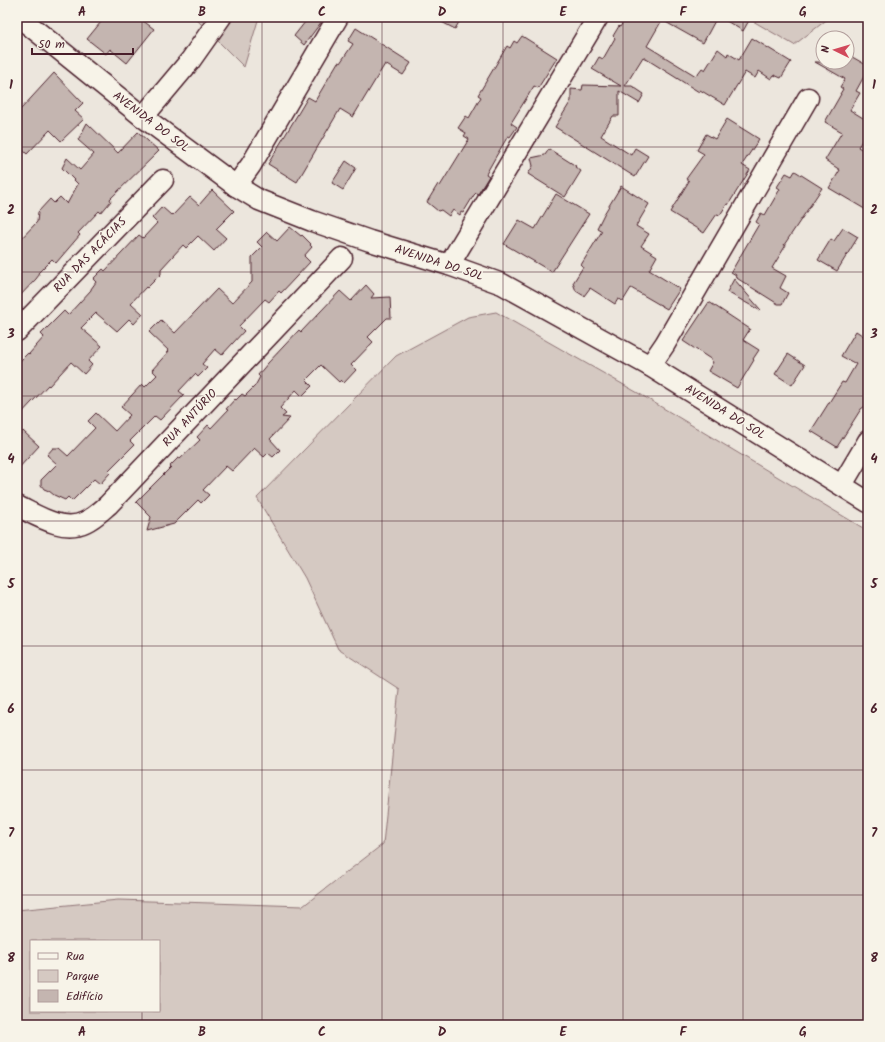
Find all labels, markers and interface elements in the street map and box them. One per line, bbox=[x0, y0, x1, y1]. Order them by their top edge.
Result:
text: A bbox=[78, 2, 86, 23]
text: B bbox=[198, 2, 206, 23]
text: C bbox=[318, 2, 326, 23]
text: D bbox=[438, 2, 447, 23]
text: E bbox=[559, 2, 567, 23]
text: F bbox=[679, 2, 687, 23]
text: G bbox=[799, 2, 807, 23]
scale bar bbox=[32, 30, 133, 56]
north arrow bbox=[815, 30, 855, 70]
text: 50 m bbox=[38, 35, 65, 54]
text: N bbox=[817, 45, 835, 53]
text: 1 bbox=[9, 75, 13, 96]
text: 1 bbox=[872, 75, 876, 96]
street label: AVENIDA DO SOL bbox=[108, 87, 194, 157]
text: 2 bbox=[7, 200, 15, 221]
text: 2 bbox=[870, 200, 878, 221]
street label: RUA DAS ACÁCIAS bbox=[49, 212, 132, 297]
street label: AVENIDA DO SOL bbox=[392, 240, 486, 286]
text: 3 bbox=[6, 324, 15, 345]
text: 3 bbox=[869, 324, 878, 345]
street label: AVENIDA DO SOL bbox=[681, 379, 769, 445]
street label: RUA ANTÚRIO bbox=[158, 384, 222, 451]
text: 4 bbox=[7, 449, 15, 470]
text: 4 bbox=[870, 449, 878, 470]
text: 5 bbox=[7, 574, 16, 595]
text: 5 bbox=[870, 574, 879, 595]
text: 6 bbox=[7, 699, 15, 720]
text: 6 bbox=[870, 699, 878, 720]
text: 7 bbox=[8, 823, 15, 844]
text: 7 bbox=[871, 823, 878, 844]
legend bbox=[30, 940, 160, 1012]
text: Rua bbox=[66, 947, 85, 966]
text: 8 bbox=[7, 948, 15, 969]
text: 8 bbox=[870, 948, 878, 969]
text: Parque bbox=[66, 967, 100, 986]
text: Edifício bbox=[66, 987, 103, 1006]
text: A bbox=[78, 1022, 86, 1042]
text: B bbox=[198, 1022, 206, 1042]
text: C bbox=[318, 1022, 326, 1042]
text: D bbox=[438, 1022, 447, 1042]
text: E bbox=[559, 1022, 567, 1042]
text: F bbox=[679, 1022, 687, 1042]
text: G bbox=[799, 1022, 807, 1042]

